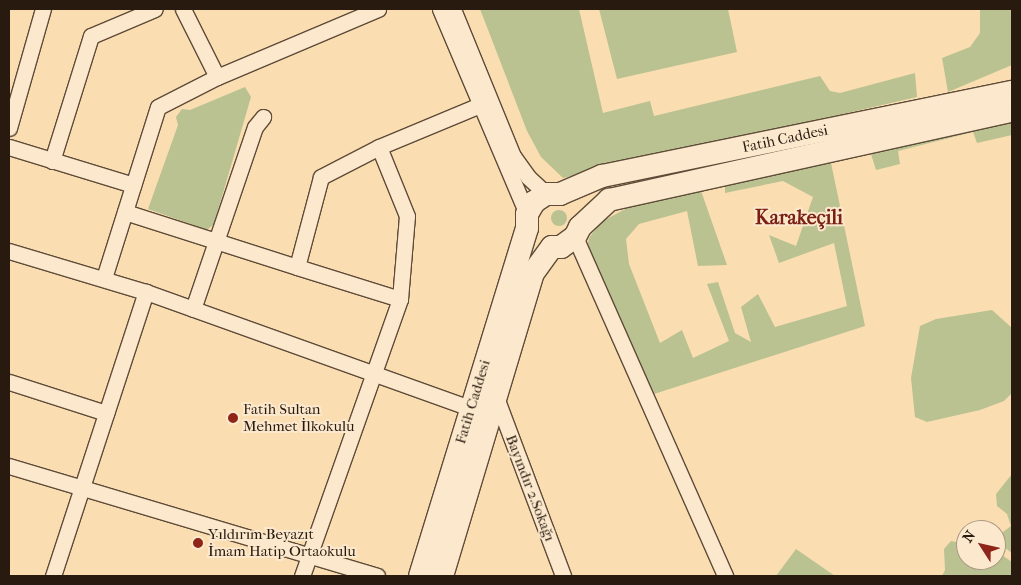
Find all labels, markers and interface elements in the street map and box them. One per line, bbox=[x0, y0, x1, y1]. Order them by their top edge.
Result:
street label: Fatih Caddesi bbox=[741, 121, 829, 157]
district label: Karakeçili bbox=[755, 205, 843, 229]
street label: Fatih Caddesi bbox=[452, 358, 494, 446]
place label: Fatih Sultan Mehmet İlkokulu bbox=[243, 400, 354, 435]
marker: Fatih Sultan Mehmet İlkokulu bbox=[227, 412, 239, 424]
street label: Bayındır 2.Sokağı bbox=[501, 432, 559, 544]
north arrow bbox=[956, 520, 1006, 570]
place label: Yıldırım Beyazıt İmam Hatip Ortaokulu bbox=[208, 525, 356, 560]
text: N bbox=[959, 527, 979, 546]
marker: Yıldırım Beyazıt İmam Hatip Ortaokulu bbox=[192, 537, 204, 549]

